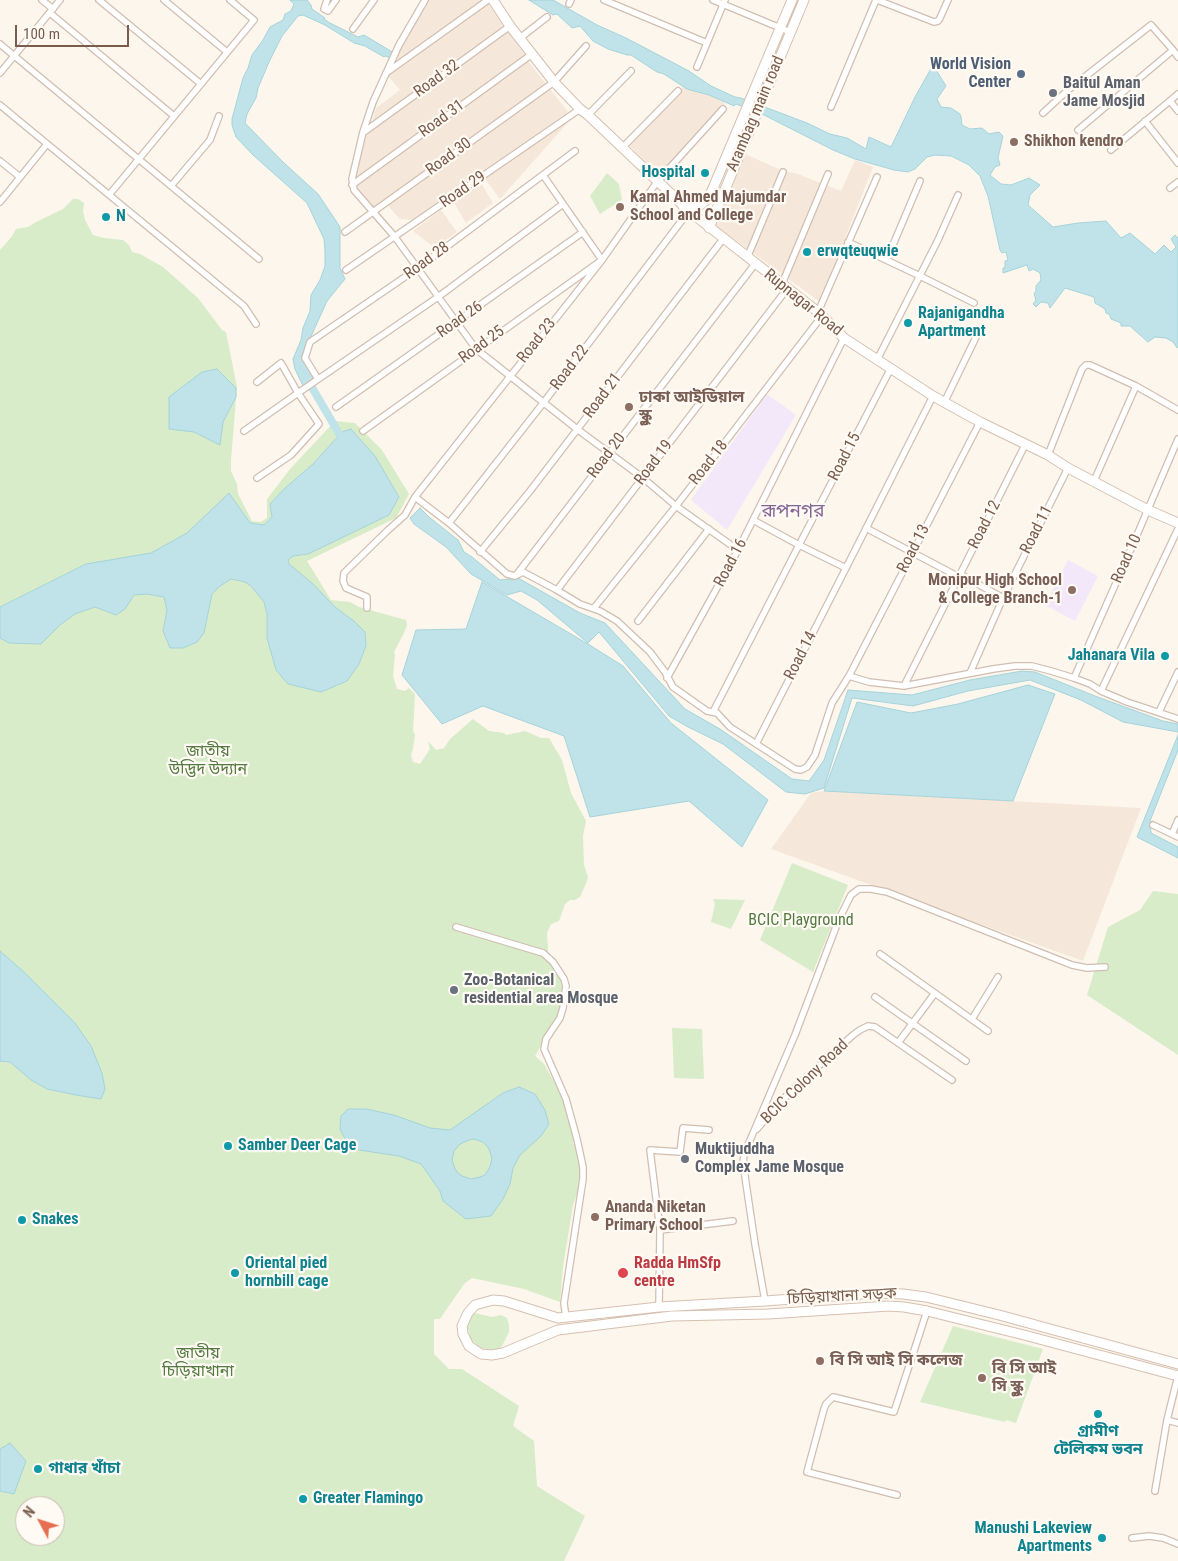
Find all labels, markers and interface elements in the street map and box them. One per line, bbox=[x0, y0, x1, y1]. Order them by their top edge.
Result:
scale bar bbox=[18, 15, 131, 47]
text: 100 m bbox=[23, 25, 60, 43]
street label: Arambag main road bbox=[723, 53, 789, 175]
place label: World Vision Center bbox=[930, 55, 1011, 93]
street label: Road 32 bbox=[410, 56, 464, 102]
marker: World Vision Center bbox=[1015, 68, 1027, 80]
place label: Baitul Aman Jame Mosjid bbox=[1063, 74, 1145, 112]
marker: Baitul Aman Jame Mosjid bbox=[1047, 87, 1059, 99]
street label: Road 31 bbox=[415, 96, 469, 142]
place label: Shikhon kendro bbox=[1024, 132, 1124, 152]
street label: Road 30 bbox=[422, 134, 476, 180]
marker: Shikhon kendro bbox=[1008, 136, 1020, 148]
place label: Hospital bbox=[642, 163, 695, 183]
street label: Road 29 bbox=[436, 167, 490, 213]
marker: Hospital bbox=[699, 167, 711, 179]
place label: Kamal Ahmed Majumdar School and College bbox=[630, 188, 786, 226]
marker: Kamal Ahmed Majumdar School and College bbox=[614, 201, 626, 213]
place label: N bbox=[116, 207, 126, 227]
marker: N bbox=[100, 211, 112, 223]
street label: Road 28 bbox=[400, 238, 454, 284]
place label: erwqteuqwie bbox=[817, 242, 898, 262]
marker: erwqteuqwie bbox=[801, 246, 813, 258]
street label: Rupnagar Road bbox=[760, 265, 846, 341]
street label: Road 26 bbox=[433, 297, 487, 343]
place label: Rajanigandha Apartment bbox=[918, 304, 1005, 342]
street label: Road 23 bbox=[514, 315, 560, 367]
marker: Rajanigandha Apartment bbox=[902, 317, 914, 329]
street label: Road 25 bbox=[455, 322, 509, 368]
street label: Road 22 bbox=[547, 342, 593, 394]
street label: Road 21 bbox=[580, 370, 626, 422]
place label: ঢাকা আইডিয়াল স্কুল bbox=[639, 388, 744, 426]
marker: ঢাকা আইডিয়াল স্কুল bbox=[623, 401, 635, 413]
street label: Road 20 bbox=[584, 430, 630, 482]
street label: Road 15 bbox=[825, 430, 865, 484]
street label: Road 19 bbox=[631, 437, 677, 489]
street label: Road 18 bbox=[686, 437, 732, 489]
street label: Road 12 bbox=[965, 498, 1005, 552]
district label: রূপনগর bbox=[761, 501, 825, 523]
street label: Road 11 bbox=[1017, 503, 1057, 557]
street label: Road 13 bbox=[894, 522, 934, 576]
street label: Road 10 bbox=[1108, 532, 1146, 586]
street label: Road 16 bbox=[710, 536, 752, 590]
place label: Monipur High School & College Branch-1 bbox=[928, 571, 1062, 609]
marker: Monipur High School & College Branch-1 bbox=[1066, 584, 1078, 596]
street label: Road 14 bbox=[781, 629, 821, 683]
place label: Jahanara Vila bbox=[1068, 646, 1155, 666]
marker: Jahanara Vila bbox=[1159, 650, 1171, 662]
park label: জাতীয় উদ্ভিদ উদ্যান bbox=[169, 742, 247, 780]
park label: BCIC Playground bbox=[748, 911, 854, 931]
place label: Zoo-Botanical residential area Mosque bbox=[464, 971, 618, 1009]
marker: Zoo-Botanical residential area Mosque bbox=[448, 984, 460, 996]
street label: BCIC Colony Road bbox=[757, 1036, 853, 1128]
place label: Samber Deer Cage bbox=[238, 1136, 356, 1156]
marker: Samber Deer Cage bbox=[222, 1140, 234, 1152]
place label: Muktijuddha Complex Jame Mosque bbox=[695, 1140, 844, 1178]
marker: Muktijuddha Complex Jame Mosque bbox=[679, 1153, 691, 1165]
place label: Ananda Niketan Primary School bbox=[605, 1198, 706, 1236]
place label: Snakes bbox=[32, 1210, 78, 1230]
marker: Ananda Niketan Primary School bbox=[589, 1211, 601, 1223]
marker: Snakes bbox=[16, 1214, 28, 1226]
place label: Oriental pied hornbill cage bbox=[245, 1254, 328, 1292]
place label: Radda HmSfp centre bbox=[634, 1254, 721, 1292]
marker: Radda HmSfp centre bbox=[616, 1266, 630, 1280]
marker: Oriental pied hornbill cage bbox=[229, 1267, 241, 1279]
street label: চিড়িয়াখানা সড়ক bbox=[787, 1285, 897, 1309]
park label: জাতীয় চিড়িয়াখানা bbox=[162, 1344, 234, 1382]
place label: বি সি আই সি কলেজ bbox=[830, 1351, 963, 1371]
marker: বি সি আই সি কলেজ bbox=[814, 1355, 826, 1367]
place label: বি সি আই সি স্কুল bbox=[992, 1359, 1056, 1397]
marker: বি সি আই সি স্কুল bbox=[976, 1372, 988, 1384]
marker: গ্রামীণ টেলিকম ভবন bbox=[1092, 1408, 1104, 1420]
place label: গ্রামীণ টেলিকম ভবন bbox=[1053, 1422, 1143, 1460]
place label: গাধার খাঁচা bbox=[48, 1459, 120, 1479]
marker: গাধার খাঁচা bbox=[32, 1463, 44, 1475]
place label: Greater Flamingo bbox=[313, 1489, 423, 1509]
marker: Greater Flamingo bbox=[297, 1493, 309, 1505]
north arrow bbox=[15, 1496, 65, 1546]
text: N bbox=[20, 1504, 38, 1520]
place label: Manushi Lakeview Apartments bbox=[974, 1519, 1092, 1557]
marker: Manushi Lakeview Apartments bbox=[1096, 1532, 1108, 1544]

